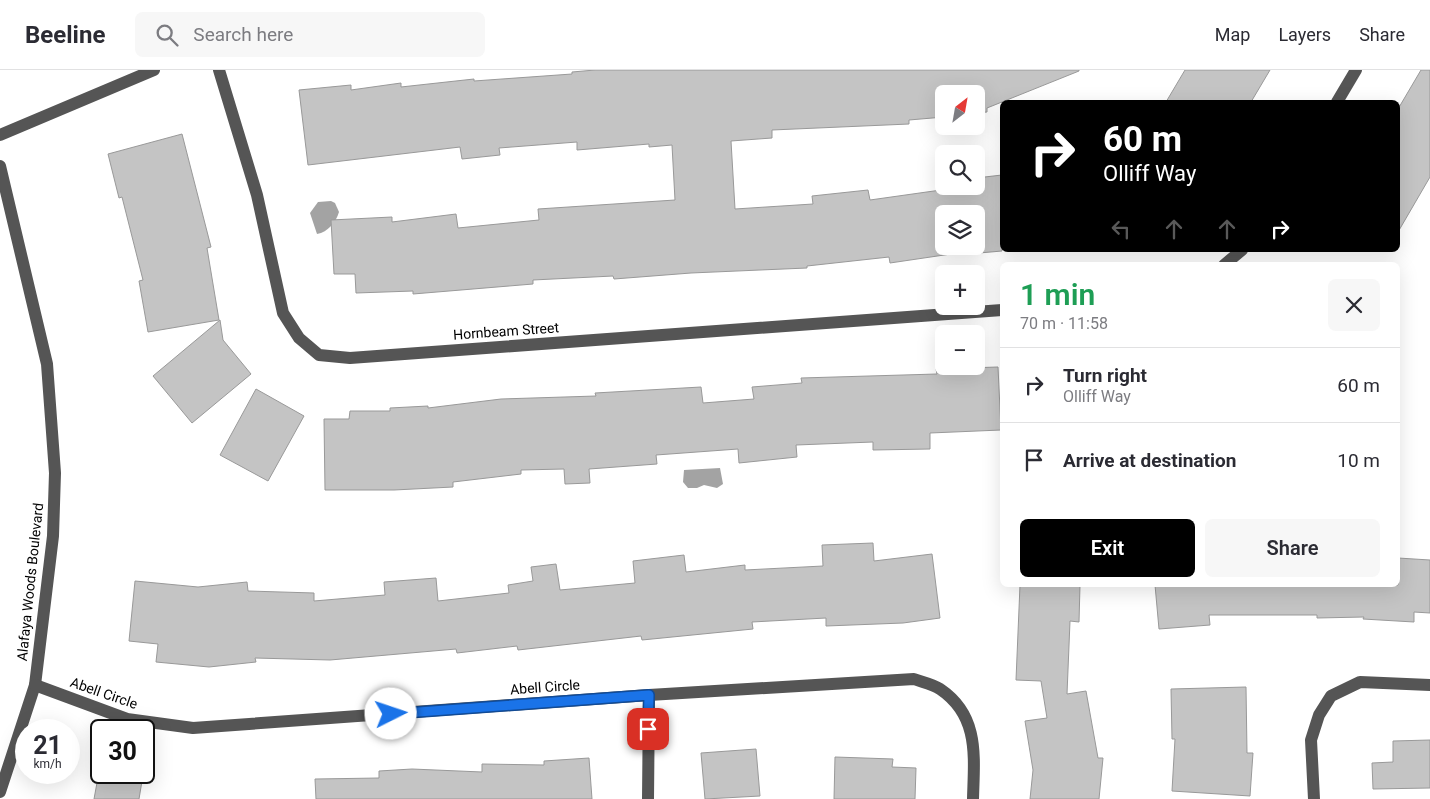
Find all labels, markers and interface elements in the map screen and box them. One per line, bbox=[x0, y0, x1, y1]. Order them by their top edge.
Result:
search box bbox=[135, 12, 485, 57]
text: Beeline bbox=[25, 21, 105, 49]
icon: search bbox=[153, 21, 181, 49]
text: Search here bbox=[193, 23, 293, 46]
text: Map bbox=[1215, 24, 1250, 45]
text: Layers bbox=[1278, 24, 1331, 45]
text: Share bbox=[1359, 24, 1405, 45]
north arrow bbox=[935, 85, 985, 135]
map controls bbox=[935, 85, 985, 375]
text: 60 m bbox=[1103, 119, 1182, 160]
icon: right bbox=[1020, 120, 1085, 185]
button: search bbox=[935, 145, 985, 195]
text: Olliff Way bbox=[1103, 161, 1196, 186]
button: layers bbox=[935, 205, 985, 255]
icon: left bbox=[1107, 215, 1135, 243]
icon: ahead bbox=[1160, 215, 1188, 243]
icon: ahead bbox=[1213, 215, 1241, 243]
icon: right bbox=[1266, 215, 1294, 243]
button: + bbox=[935, 265, 985, 315]
text: 1 min bbox=[1020, 277, 1095, 312]
button: close bbox=[1328, 279, 1380, 331]
text: 70 m · 11:58 bbox=[1020, 314, 1108, 333]
street label: Hornbeam Street bbox=[453, 319, 560, 343]
button: − bbox=[935, 325, 985, 375]
text: Turn right bbox=[1063, 364, 1147, 387]
icon: right bbox=[1020, 371, 1048, 399]
text: 60 m bbox=[1337, 374, 1380, 397]
text: Olliff Way bbox=[1063, 387, 1131, 406]
icon: arrive bbox=[1020, 446, 1048, 474]
text: Arrive at destination bbox=[1063, 449, 1236, 472]
text: 10 m bbox=[1337, 449, 1380, 472]
street label: Alafaya Woods Boulevard bbox=[14, 502, 46, 662]
button: Exit bbox=[1020, 519, 1195, 577]
button: Share bbox=[1205, 519, 1380, 577]
street label: Abell Circle bbox=[68, 674, 140, 712]
street label: Abell Circle bbox=[510, 677, 580, 697]
position arrow bbox=[364, 687, 416, 739]
pin bbox=[627, 708, 669, 750]
icon: arrive bbox=[634, 715, 662, 743]
speed limit sign: 30 bbox=[90, 719, 155, 784]
text: 21 bbox=[33, 731, 62, 760]
text: km/h bbox=[33, 757, 62, 771]

